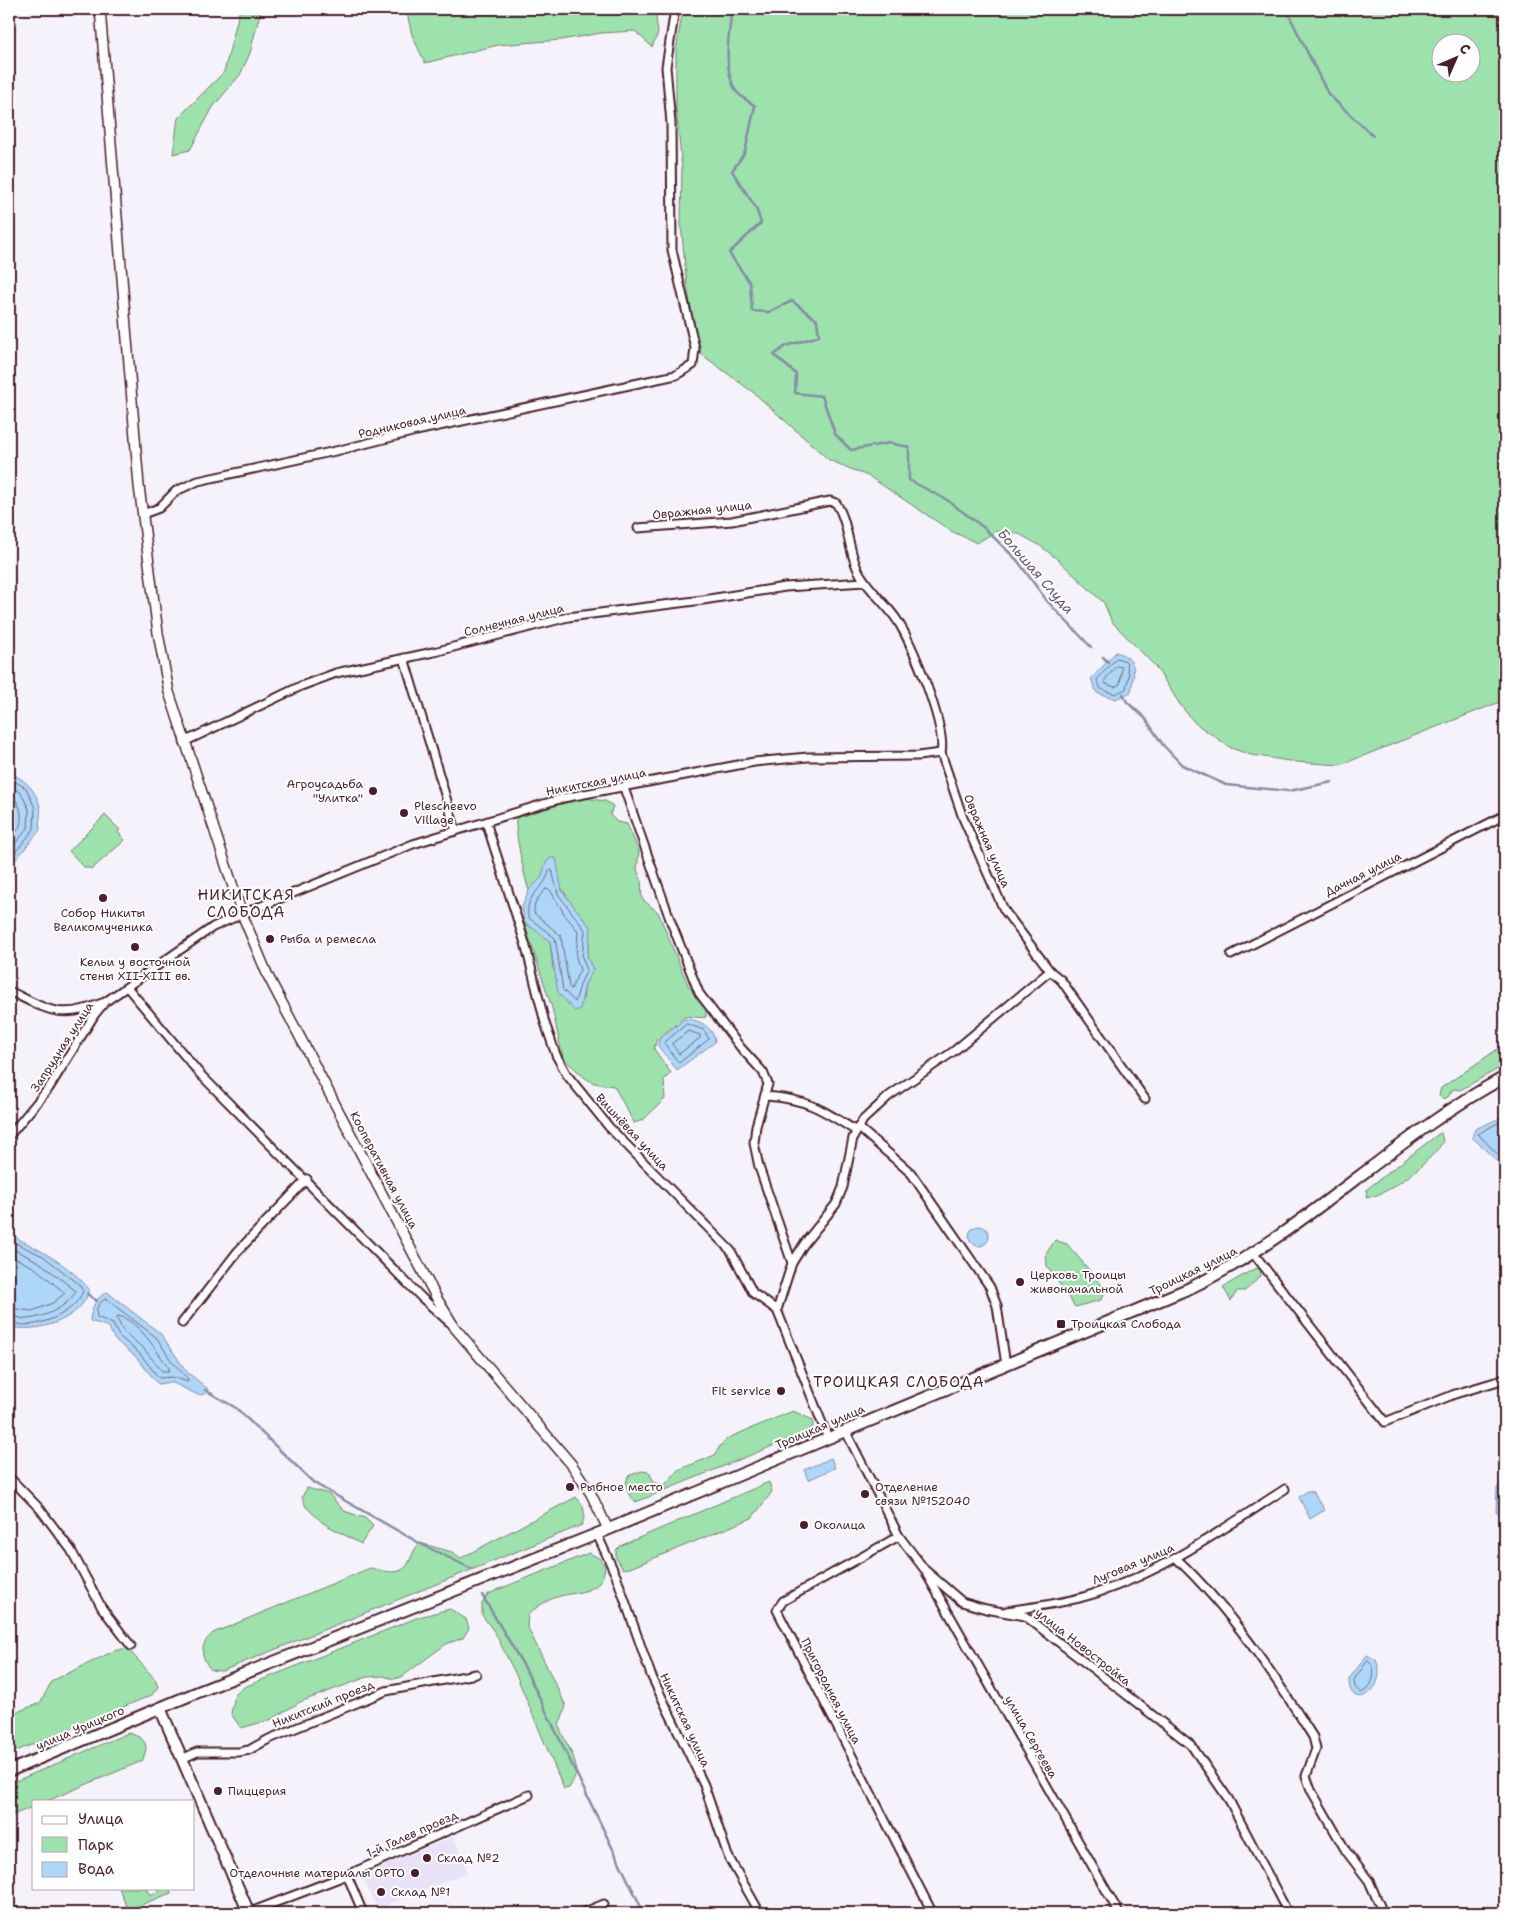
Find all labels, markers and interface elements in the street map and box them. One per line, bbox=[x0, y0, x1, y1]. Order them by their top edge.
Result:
north arrow bbox=[1432, 32, 1482, 82]
text: С bbox=[1456, 39, 1475, 58]
street label: Родниковая улица bbox=[357, 402, 468, 442]
street label: Овражная улица bbox=[651, 497, 753, 523]
water label: Большая Слуда bbox=[994, 524, 1078, 618]
street label: Солнечная улица bbox=[462, 600, 566, 640]
street label: Никитская улица bbox=[544, 764, 648, 800]
place label: Агроусадьба "Улитка" bbox=[287, 776, 364, 806]
marker: Агроусадьба "Улитка" bbox=[367, 785, 379, 797]
street label: Овражная улица bbox=[960, 792, 1014, 891]
place label: Plescheevo Village bbox=[414, 798, 477, 828]
marker: Plescheevo Village bbox=[398, 807, 410, 819]
street label: Дачная улица bbox=[1322, 848, 1404, 900]
district label: НИКИТСКАЯ СЛОБОДА bbox=[197, 885, 295, 922]
marker: Собор Никиты Великомученика bbox=[97, 892, 109, 904]
place label: Собор Никиты Великомученика bbox=[53, 905, 153, 935]
place label: Рыба и ремесла bbox=[280, 931, 377, 947]
marker: Рыба и ремесла bbox=[264, 933, 276, 945]
marker: Кельи у восточной стены XII-XIII вв. bbox=[129, 941, 141, 953]
place label: Кельи у восточной стены XII-XIII вв. bbox=[80, 954, 190, 984]
street label: Запрудная улица bbox=[27, 999, 97, 1095]
street label: Вишнёвая улица bbox=[592, 1090, 672, 1174]
street label: Кооперативная улица bbox=[346, 1109, 422, 1232]
street label: Троицкая улица bbox=[1146, 1243, 1240, 1299]
place label: Церковь Троицы живоначальной bbox=[1030, 1267, 1126, 1297]
marker: Церковь Троицы живоначальной bbox=[1014, 1276, 1026, 1288]
place label: Троицкая Слобода bbox=[1071, 1316, 1181, 1332]
marker: Троицкая Слобода bbox=[1055, 1318, 1067, 1330]
district label: ТРОИЦКАЯ СЛОБОДА bbox=[813, 1372, 985, 1392]
place label: Fit service bbox=[712, 1383, 771, 1399]
marker: Fit service bbox=[775, 1385, 787, 1397]
street label: Троицкая улица bbox=[773, 1401, 868, 1453]
place label: Рыбное место bbox=[580, 1479, 663, 1495]
place label: Отделение связи №152040 bbox=[875, 1479, 970, 1509]
marker: Рыбное место bbox=[564, 1481, 576, 1493]
marker: Отделение связи №152040 bbox=[859, 1488, 871, 1500]
place label: Околица bbox=[814, 1517, 866, 1533]
marker: Околица bbox=[798, 1519, 810, 1531]
street label: Луговая улица bbox=[1090, 1539, 1177, 1588]
street label: улица Новостройка bbox=[1032, 1605, 1135, 1690]
street label: Пригородная улица bbox=[797, 1635, 865, 1747]
street label: Никитская улица bbox=[656, 1670, 714, 1770]
street label: Никитский проезд bbox=[270, 1676, 377, 1732]
street label: улица Сергеева bbox=[1001, 1693, 1061, 1782]
street label: улица Урицкого bbox=[33, 1702, 127, 1754]
place label: Пиццерия bbox=[228, 1783, 286, 1799]
marker: Пиццерия bbox=[212, 1785, 224, 1797]
legend bbox=[32, 1800, 195, 1890]
street label: 1-й Галев проезд bbox=[364, 1806, 461, 1861]
text: Улица bbox=[78, 1809, 124, 1829]
text: Парк bbox=[78, 1835, 114, 1855]
place label: Склад №2 bbox=[437, 1850, 500, 1866]
marker: Склад №2 bbox=[421, 1852, 433, 1864]
text: Вода bbox=[78, 1859, 115, 1879]
place label: Отделочные материалы ОРТО bbox=[229, 1865, 405, 1881]
marker: Отделочные материалы ОРТО bbox=[409, 1867, 421, 1879]
place label: Склад №1 bbox=[391, 1884, 450, 1900]
marker: Склад №1 bbox=[375, 1886, 387, 1898]

